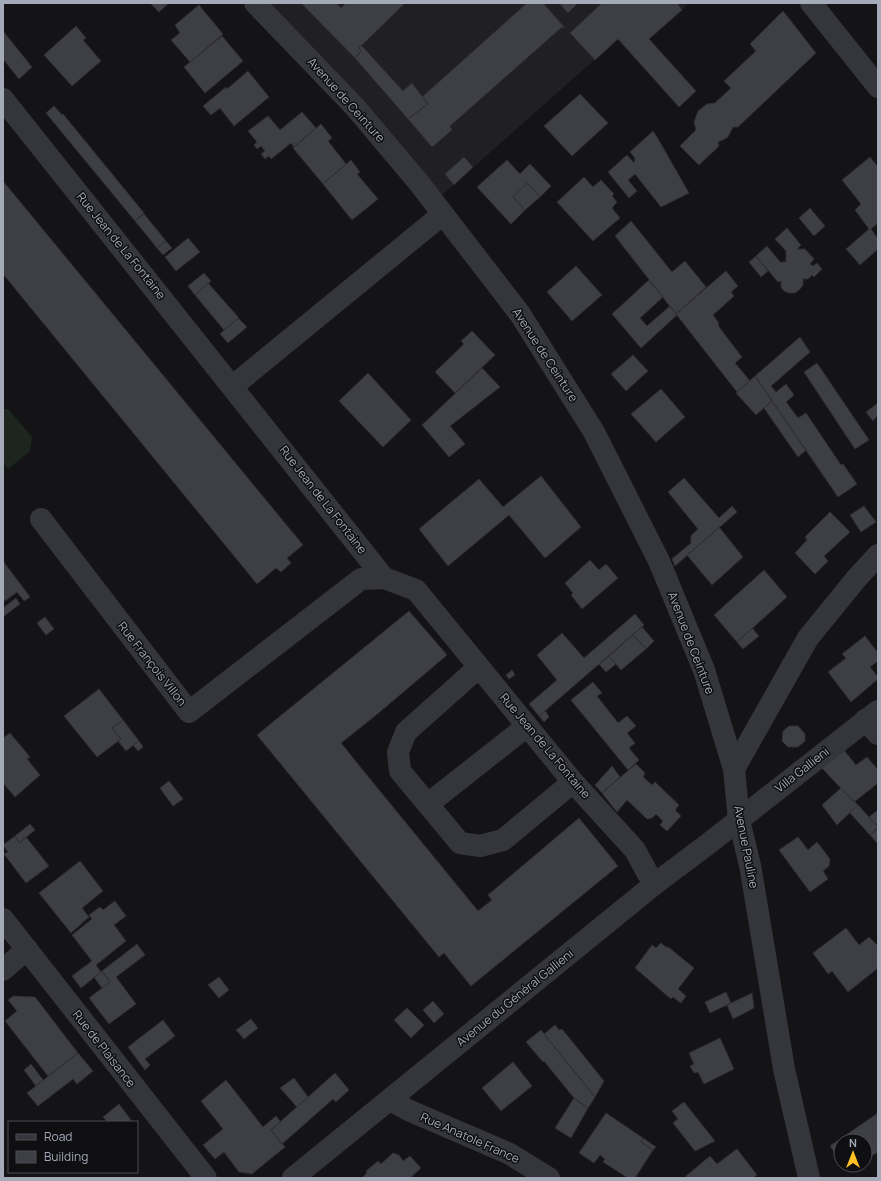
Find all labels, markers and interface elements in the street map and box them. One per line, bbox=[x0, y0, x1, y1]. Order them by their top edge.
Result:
street label: Avenue de Ceinture bbox=[304, 54, 389, 146]
street label: Rue Jean de La Fontaine bbox=[73, 189, 170, 303]
street label: Avenue de Ceinture bbox=[509, 305, 582, 405]
street label: Rue Jean de La Fontaine bbox=[276, 442, 371, 557]
street label: Avenue de Ceinture bbox=[664, 589, 719, 697]
street label: Rue François Villon bbox=[114, 618, 191, 709]
street label: Rue Jean de La Fontaine bbox=[496, 689, 595, 802]
street label: Villa Gallieni bbox=[771, 743, 832, 796]
street label: Avenue Pauline bbox=[730, 804, 763, 890]
street label: Avenue du Général Gallieni bbox=[453, 945, 577, 1050]
street label: Rue de Plaisance bbox=[69, 1007, 140, 1091]
street label: Rue Anatole France bbox=[418, 1108, 522, 1167]
legend bbox=[8, 1121, 138, 1173]
text: Road bbox=[44, 1128, 72, 1145]
north arrow bbox=[833, 1133, 873, 1173]
text: N bbox=[849, 1135, 857, 1150]
text: Building bbox=[44, 1148, 88, 1165]

